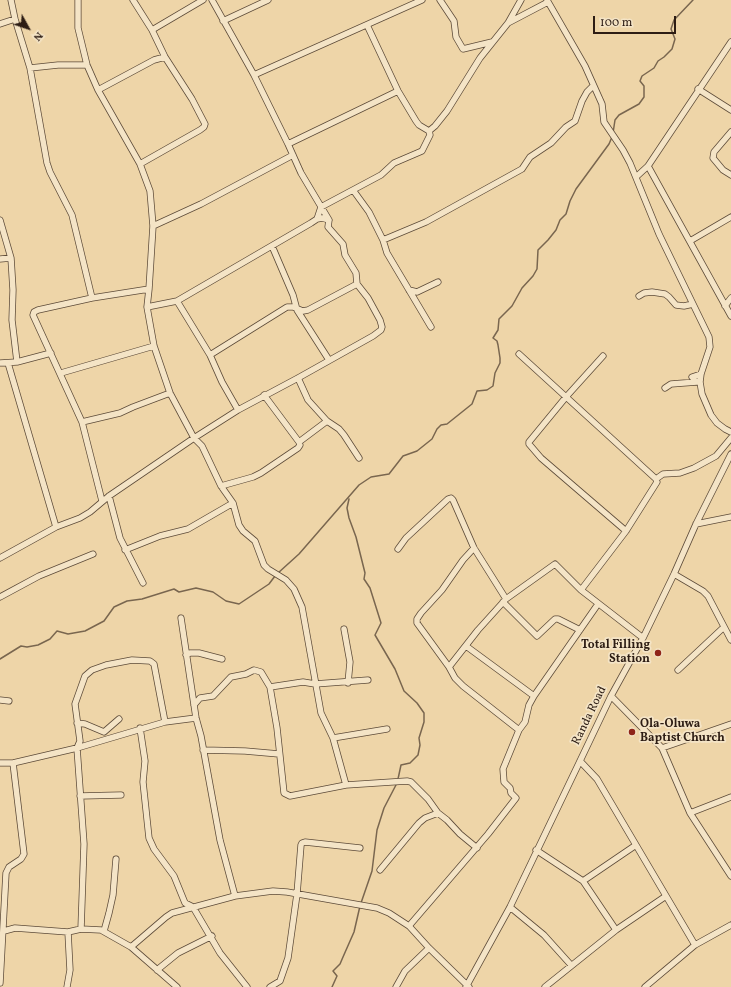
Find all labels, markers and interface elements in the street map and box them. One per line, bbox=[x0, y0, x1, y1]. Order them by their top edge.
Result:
north arrow bbox=[8, 8, 48, 48]
scale bar bbox=[595, 8, 678, 34]
text: 100 m bbox=[600, 15, 632, 31]
text: N bbox=[29, 28, 46, 44]
place label: Total Filling Station bbox=[581, 639, 650, 667]
marker: Total Filling Station bbox=[653, 648, 663, 658]
street label: Randa Road bbox=[570, 684, 610, 748]
place label: Ola-Oluwa Baptist Church bbox=[640, 718, 725, 746]
marker: Ola-Oluwa Baptist Church bbox=[627, 727, 637, 737]

